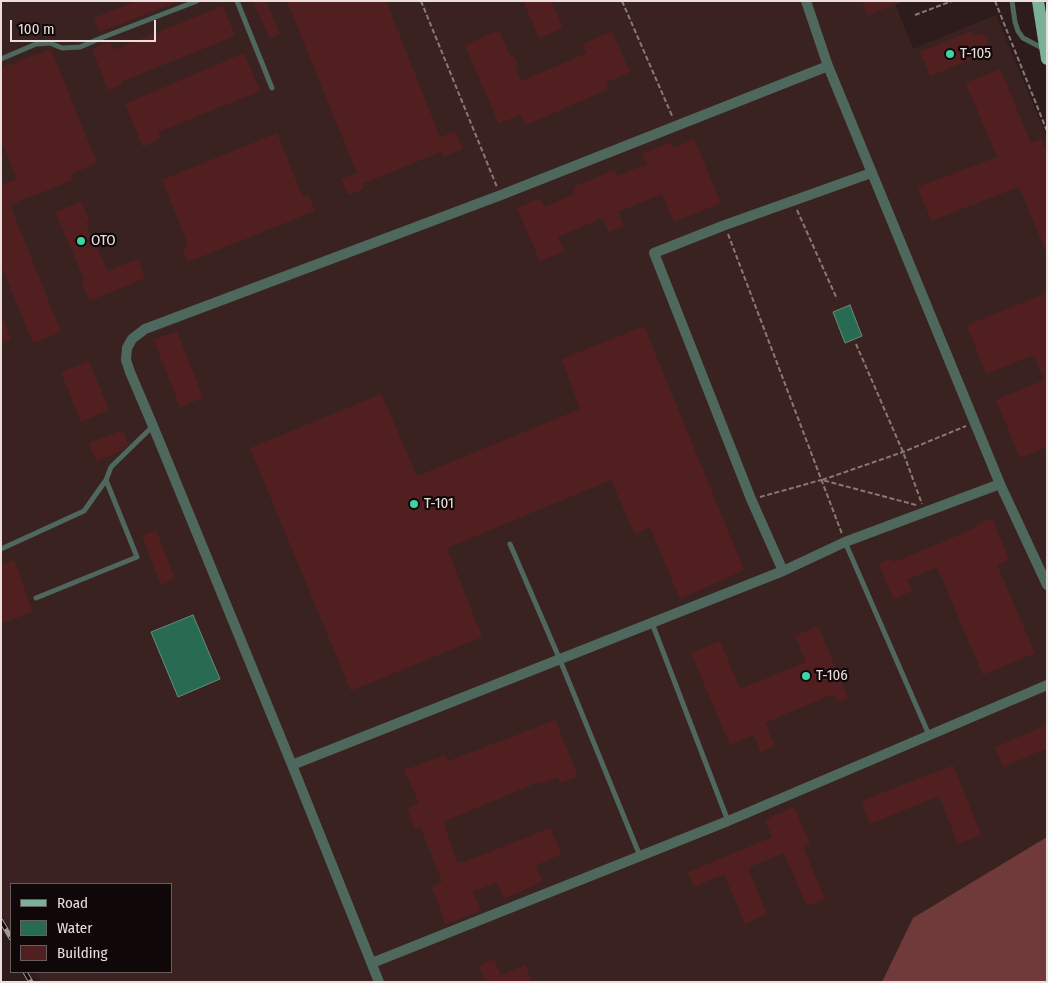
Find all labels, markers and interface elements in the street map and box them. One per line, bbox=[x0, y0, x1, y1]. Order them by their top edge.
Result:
scale bar bbox=[12, 10, 159, 42]
text: 100 m bbox=[18, 20, 55, 38]
place label: Т-105 bbox=[960, 45, 991, 63]
marker: Т-105 bbox=[944, 48, 956, 60]
place label: ОТО bbox=[91, 232, 116, 250]
marker: ОТО bbox=[75, 235, 87, 247]
place label: Т-101 bbox=[424, 495, 454, 513]
marker: Т-101 bbox=[408, 498, 420, 510]
place label: Т-106 bbox=[816, 667, 848, 685]
marker: Т-106 bbox=[800, 670, 812, 682]
legend bbox=[10, 883, 172, 973]
text: Road bbox=[57, 894, 88, 912]
text: Water bbox=[57, 919, 92, 937]
text: Building bbox=[57, 944, 108, 962]

